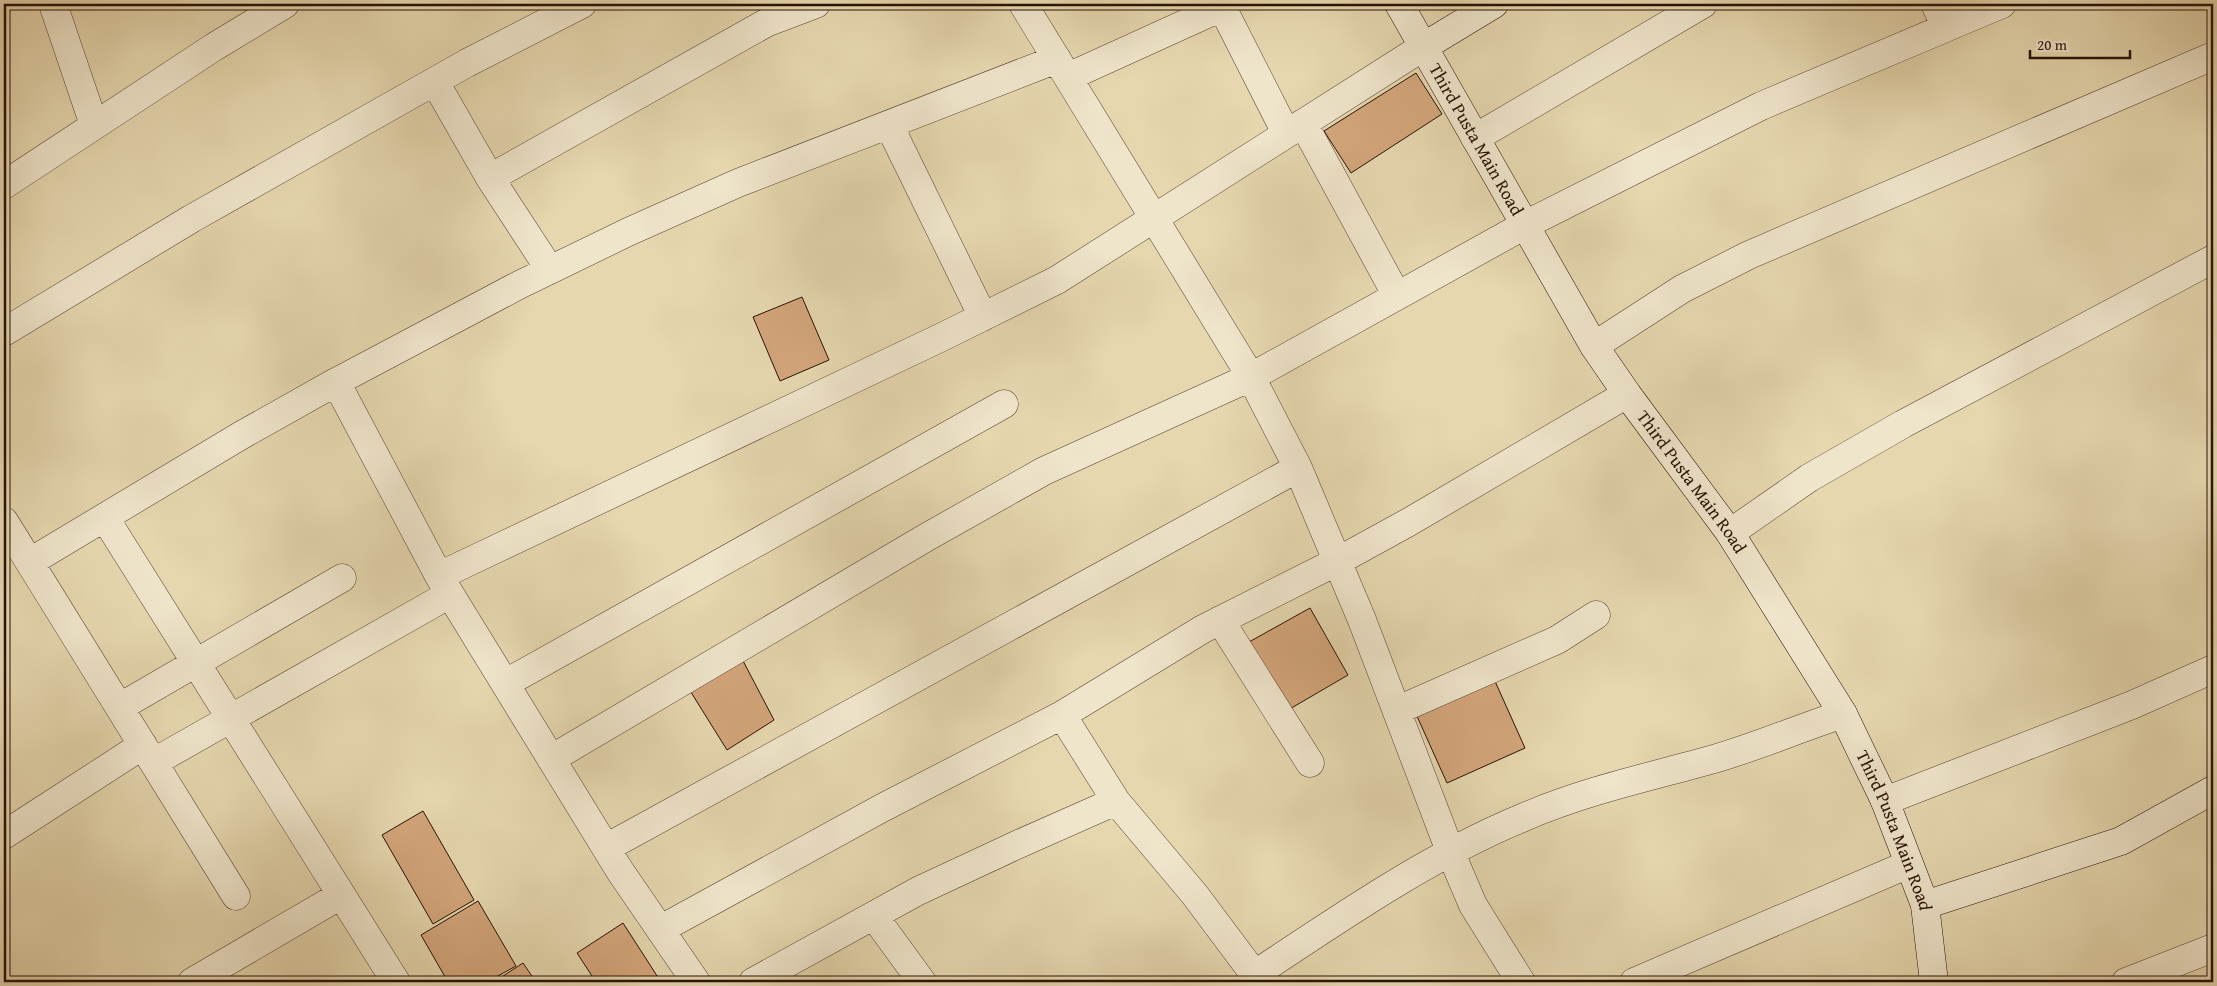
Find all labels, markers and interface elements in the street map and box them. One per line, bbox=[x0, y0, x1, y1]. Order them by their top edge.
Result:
scale bar bbox=[2030, 28, 2130, 60]
text: 20 m bbox=[2037, 34, 2068, 55]
street label: Third Pusta Main Road bbox=[1422, 58, 1531, 221]
street label: Third Pusta Main Road bbox=[1630, 404, 1754, 559]
street label: Third Pusta Main Road bbox=[1849, 746, 1940, 912]

